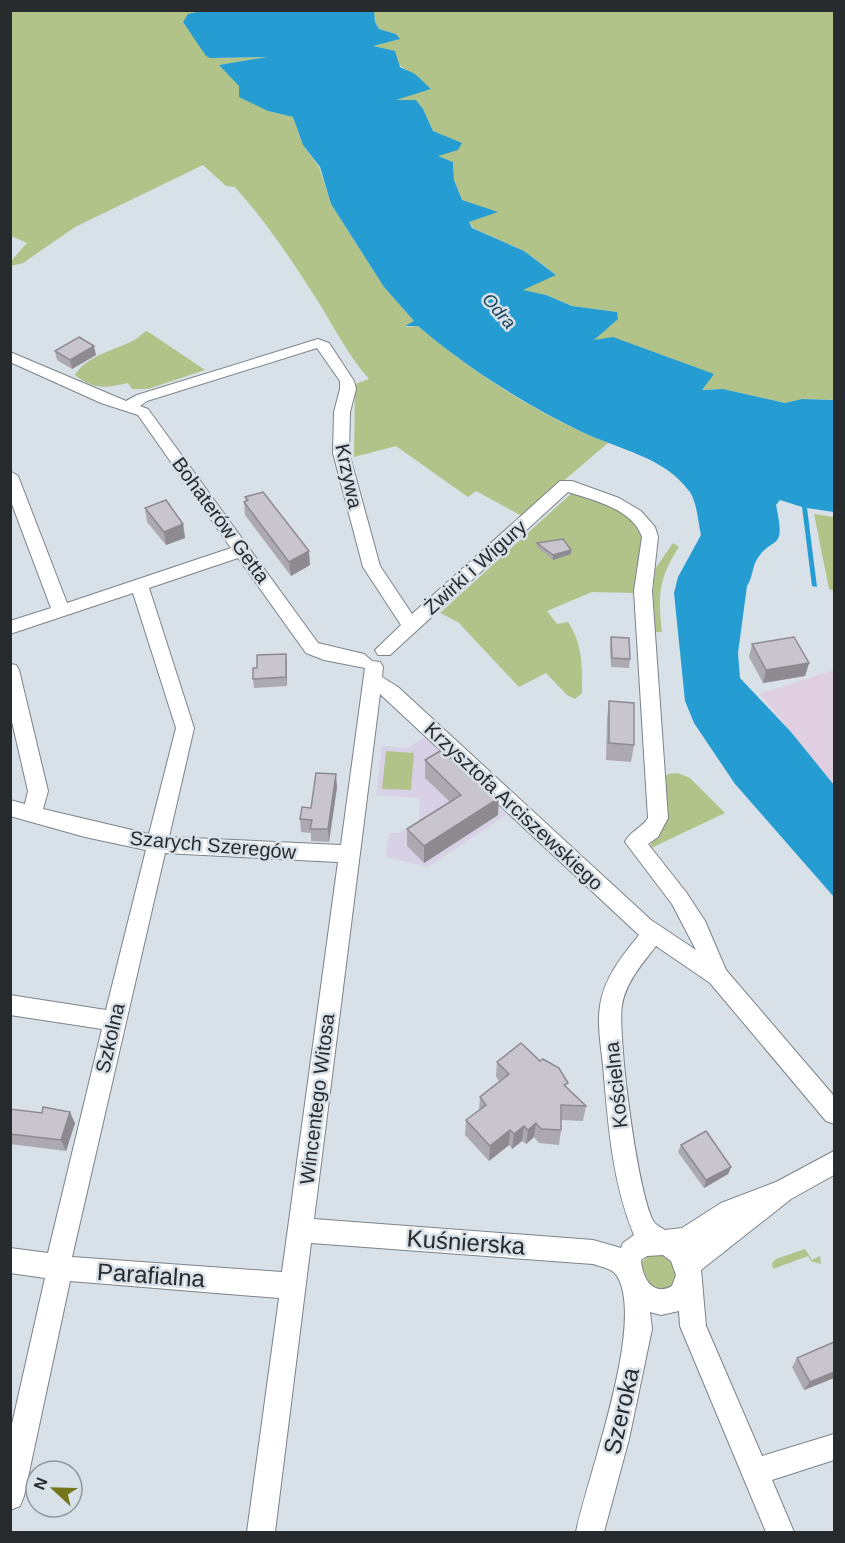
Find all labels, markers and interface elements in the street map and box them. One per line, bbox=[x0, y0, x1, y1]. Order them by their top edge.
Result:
water label: Odra bbox=[478, 289, 520, 333]
street label: Krzywa bbox=[331, 442, 367, 511]
street label: Bohaterów Getta bbox=[168, 453, 275, 588]
street label: Żwirki i Wigury bbox=[419, 515, 531, 619]
street label: Krzysztofa Arciszewskiego bbox=[420, 718, 608, 894]
street label: Szarych Szeregów bbox=[129, 827, 298, 863]
street label: Szkolna bbox=[91, 1000, 129, 1075]
street label: Wincentego Witosa bbox=[296, 1011, 339, 1186]
street label: Kościelna bbox=[600, 1040, 631, 1129]
street label: Kuśnierska bbox=[406, 1224, 527, 1260]
street label: Parafialna bbox=[96, 1258, 206, 1292]
street label: Szeroka bbox=[598, 1364, 644, 1457]
north arrow bbox=[24, 1459, 84, 1519]
text: N bbox=[31, 1475, 51, 1492]

